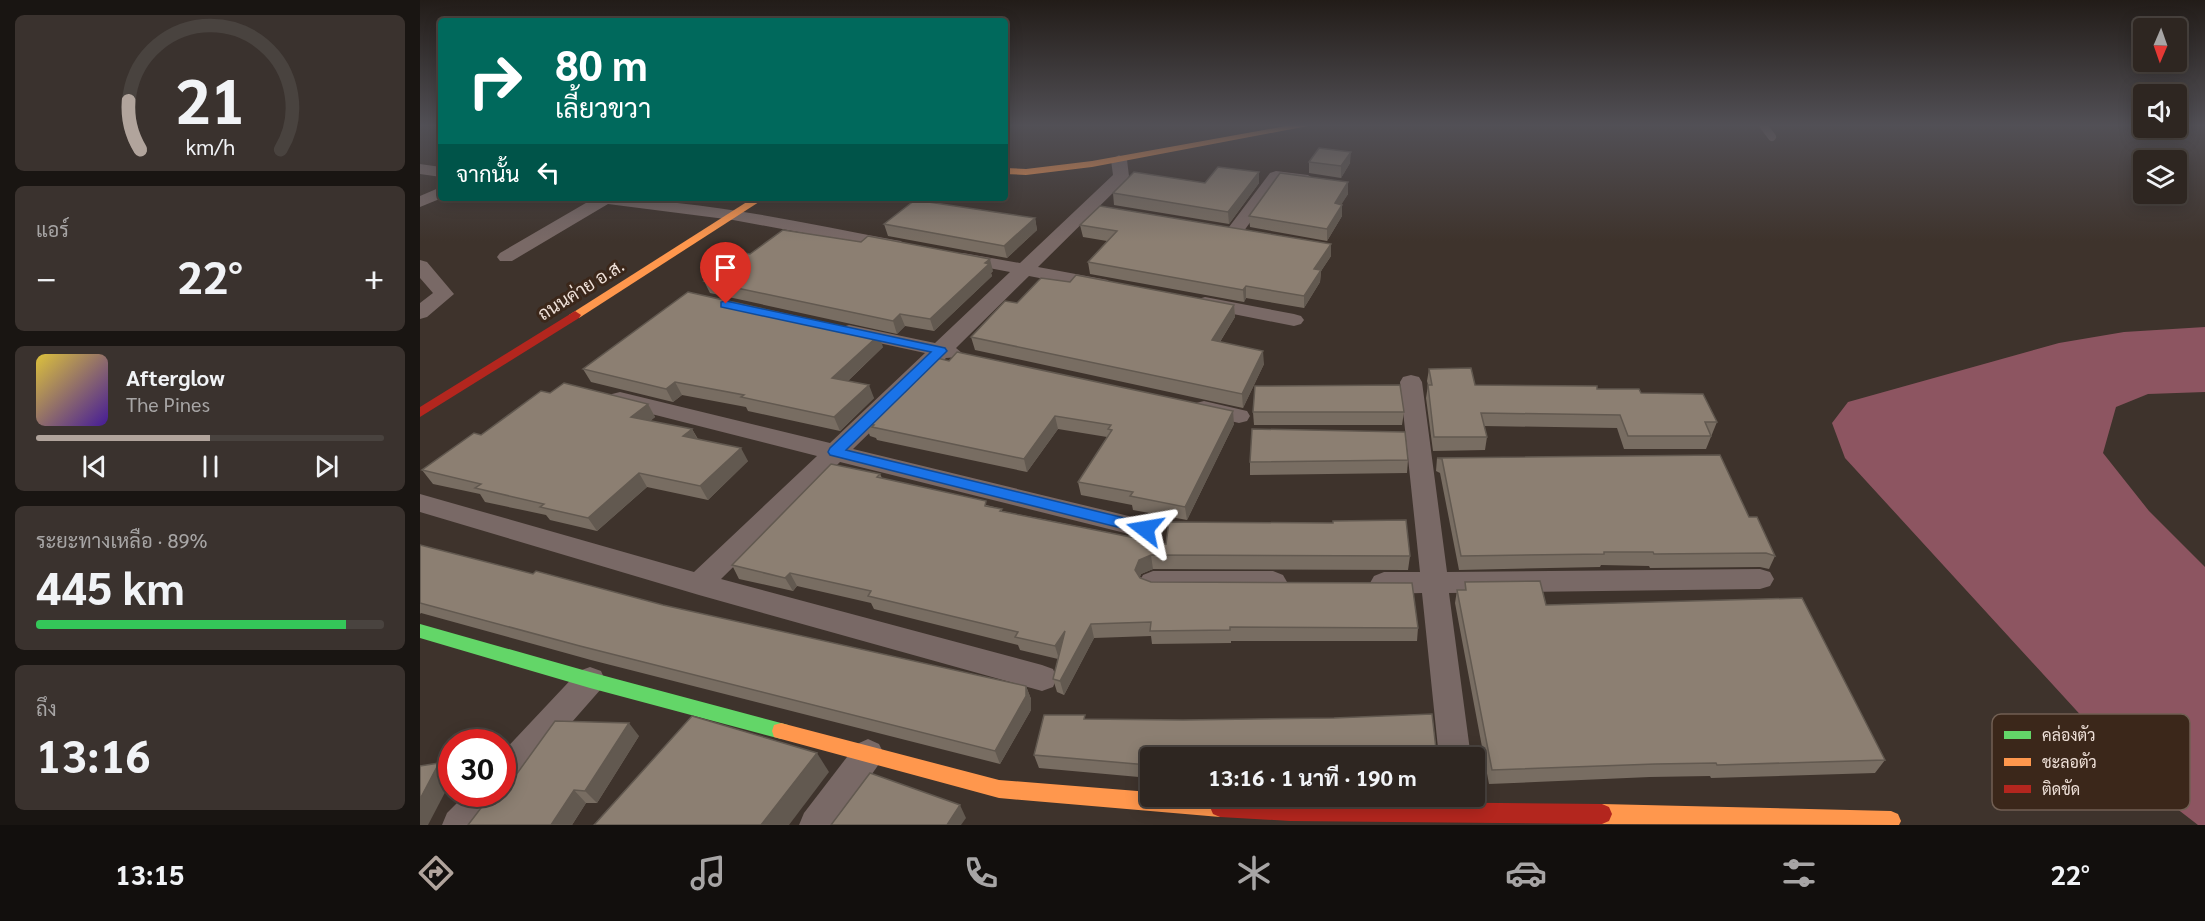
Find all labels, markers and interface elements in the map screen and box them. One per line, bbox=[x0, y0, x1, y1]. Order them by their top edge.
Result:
north arrow bbox=[2133, 18, 2187, 72]
map controls bbox=[2133, 18, 2187, 204]
text: 80 m bbox=[555, 36, 648, 91]
icon: right bbox=[456, 42, 534, 120]
text: 21 bbox=[175, 57, 245, 138]
button: sound bbox=[2133, 84, 2187, 138]
text: เลี้ยวขวา bbox=[555, 89, 651, 124]
text: km/h bbox=[185, 132, 235, 160]
button: layers bbox=[2133, 150, 2187, 204]
icon: left bbox=[532, 156, 565, 189]
text: จากนั้น bbox=[456, 159, 520, 187]
text: แอร์ bbox=[36, 216, 69, 242]
pin bbox=[700, 242, 751, 304]
text: 22° bbox=[177, 246, 243, 304]
icon: arrive bbox=[709, 251, 742, 284]
street label: ถนนค่าย อ.ส. bbox=[533, 253, 628, 324]
text: − bbox=[36, 254, 56, 297]
text: + bbox=[364, 254, 384, 297]
text: Afterglow bbox=[126, 363, 225, 391]
text: The Pines bbox=[126, 391, 210, 417]
icon: previous bbox=[78, 450, 111, 483]
icon: pause bbox=[194, 450, 227, 483]
icon: next bbox=[310, 450, 343, 483]
position arrow bbox=[1113, 497, 1177, 561]
text: ระยะทางเหลือ · 89% bbox=[36, 527, 207, 553]
text: 445 km bbox=[36, 557, 185, 615]
text: ถึง bbox=[36, 695, 57, 721]
legend bbox=[1992, 714, 2190, 810]
text: คล่องตัว bbox=[2042, 724, 2096, 745]
text: 13:16 bbox=[36, 725, 151, 783]
speed limit sign: 30 bbox=[438, 729, 516, 807]
text: ชะลอตัว bbox=[2042, 751, 2097, 772]
text: 13:16 · 1 นาที · 190 m bbox=[1208, 763, 1417, 791]
text: ติดขัด bbox=[2042, 778, 2080, 799]
icon: directions bbox=[415, 852, 457, 894]
icon: music bbox=[687, 852, 729, 894]
icon: phone bbox=[960, 852, 1002, 894]
icon: climate bbox=[1233, 852, 1275, 894]
icon: car bbox=[1505, 852, 1547, 894]
icon: filters bbox=[1778, 852, 1820, 894]
text: 13:15 bbox=[115, 856, 184, 891]
text: 22° bbox=[2050, 856, 2090, 891]

